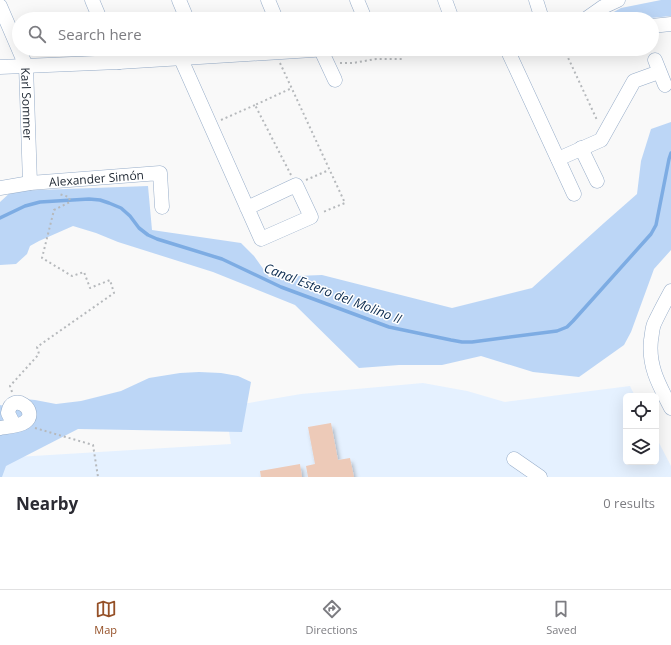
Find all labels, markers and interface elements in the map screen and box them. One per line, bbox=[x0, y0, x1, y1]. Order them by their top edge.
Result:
search box bbox=[12, 12, 659, 56]
icon: search bbox=[26, 23, 48, 45]
text: Search here bbox=[58, 24, 142, 44]
street label: Karl Sommer bbox=[18, 67, 37, 140]
street label: Alexander Simón bbox=[48, 166, 144, 190]
water label: Canal Estero del Molino II bbox=[262, 258, 405, 328]
map controls bbox=[623, 393, 659, 465]
button: locate bbox=[623, 393, 659, 429]
button: layers bbox=[623, 429, 659, 465]
text: Nearby bbox=[16, 492, 78, 515]
text: 0 results bbox=[603, 494, 655, 512]
tab: Map bbox=[94, 598, 117, 637]
tab: Directions bbox=[306, 598, 358, 637]
tab: Saved bbox=[546, 598, 577, 637]

